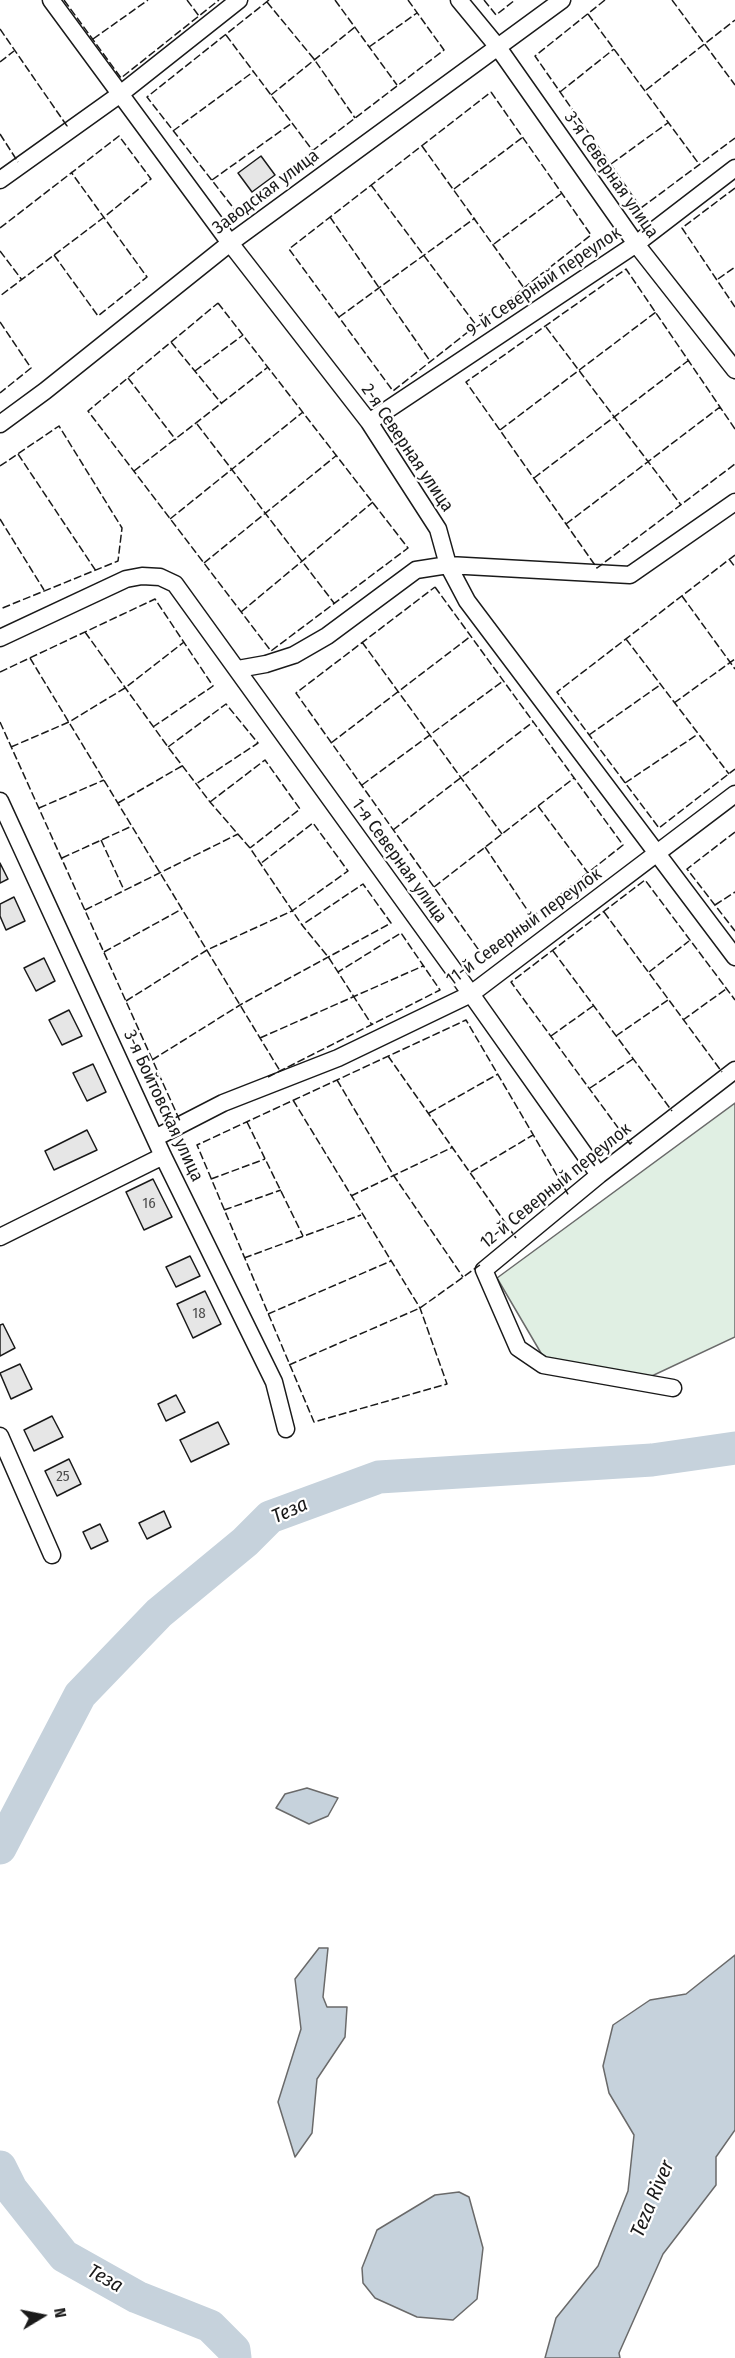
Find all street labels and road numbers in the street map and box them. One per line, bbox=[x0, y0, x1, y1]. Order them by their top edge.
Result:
street label: 3-я Северная улица bbox=[559, 108, 663, 242]
street label: Заводская улица bbox=[209, 145, 323, 239]
street label: 9-й Северный переулок bbox=[463, 222, 625, 342]
street label: 2-я Северная улица bbox=[356, 380, 458, 516]
street label: 1-я Северная улица bbox=[347, 795, 451, 927]
street label: 11-й Северный переулок bbox=[442, 863, 606, 991]
street label: 3-я Бойтовская улица bbox=[118, 1027, 208, 1185]
street label: 12-й Северный переулок bbox=[476, 1118, 636, 1254]

